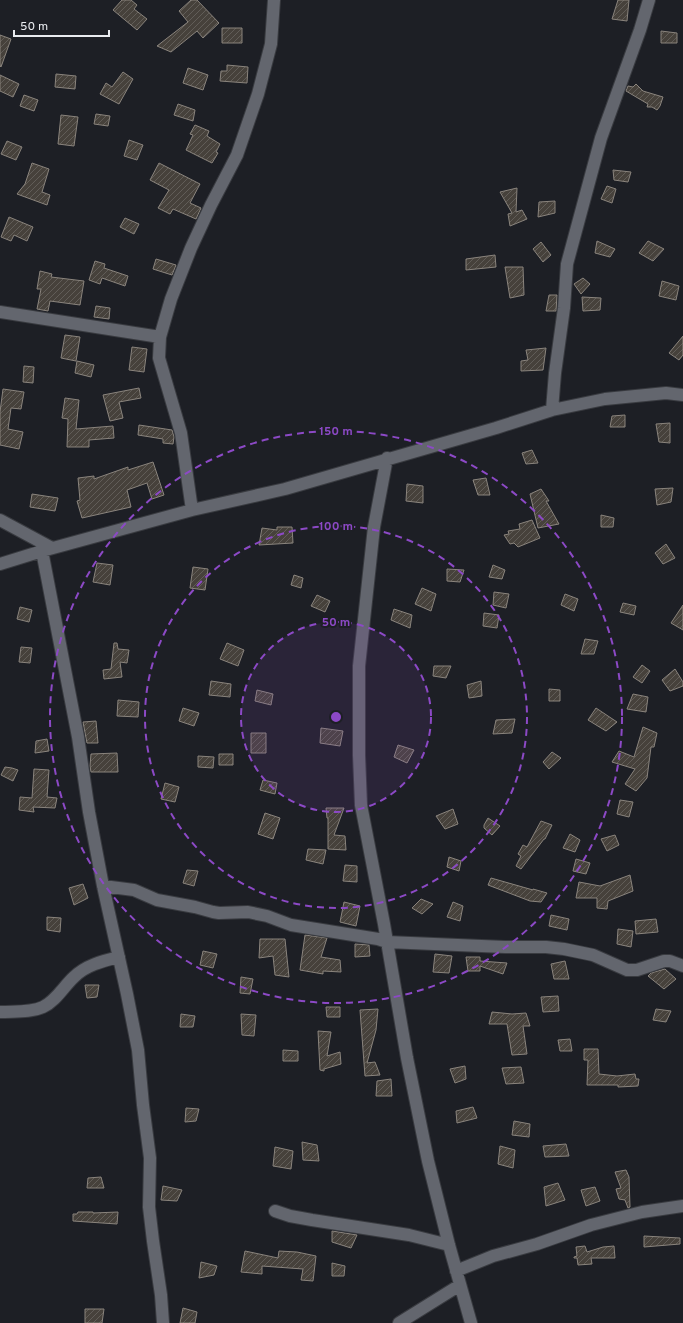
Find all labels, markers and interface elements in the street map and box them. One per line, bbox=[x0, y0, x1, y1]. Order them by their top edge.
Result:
scale bar bbox=[14, 12, 109, 38]
text: 50 m bbox=[20, 19, 48, 35]
text: 150 m bbox=[319, 424, 353, 440]
text: 100 m bbox=[319, 519, 353, 535]
text: 50 m bbox=[322, 615, 350, 631]
centre of rings bbox=[329, 710, 343, 724]

